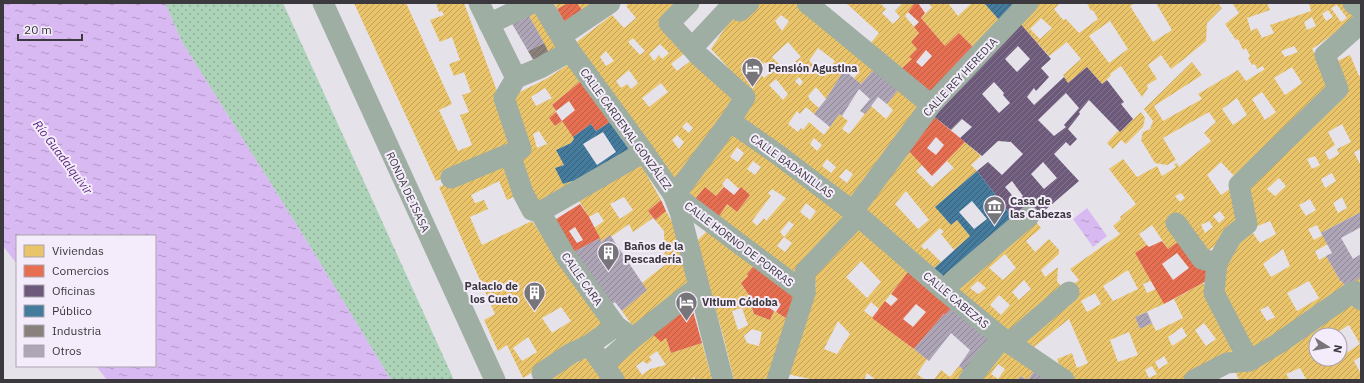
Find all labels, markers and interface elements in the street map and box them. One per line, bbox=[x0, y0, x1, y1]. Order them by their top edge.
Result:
scale bar bbox=[18, 16, 82, 42]
text: 20 m bbox=[24, 22, 52, 37]
street label: CALLE REY HEREDIA bbox=[920, 35, 1000, 119]
hotel icon: Pensión Agustina bbox=[740, 55, 766, 88]
place label: Pensión Agustina bbox=[768, 61, 858, 75]
street label: CALLE CARDENAL GONZÁLEZ bbox=[577, 66, 675, 192]
water label: Río Guadalquivir bbox=[30, 117, 96, 198]
street label: CALLE BADANILLAS bbox=[748, 131, 836, 201]
street label: RONDA DE ISASA bbox=[383, 150, 433, 234]
museum icon: Casa de las Cabezas bbox=[982, 194, 1008, 227]
place label: Casa de las Cabezas bbox=[1010, 194, 1072, 221]
street label: CALLE HORNO DE PORRAS bbox=[682, 198, 796, 290]
legend bbox=[16, 235, 156, 367]
building icon: Baños de la Pescadería bbox=[595, 239, 621, 272]
place label: Baños de la Pescadería bbox=[624, 239, 684, 266]
text: Viviendas bbox=[52, 243, 104, 258]
street label: CALLE CARA bbox=[559, 250, 605, 308]
text: Comercios bbox=[52, 263, 109, 278]
street label: CALLE CABEZAS bbox=[920, 269, 992, 331]
place label: Palacio de los Cueto bbox=[465, 279, 518, 306]
building icon: Palacio de los Cueto bbox=[521, 279, 547, 312]
text: Oficinas bbox=[52, 283, 96, 298]
hotel icon: Vitium Códoba bbox=[674, 289, 700, 322]
place label: Vitium Códoba bbox=[702, 295, 778, 309]
text: Público bbox=[52, 303, 92, 318]
text: Industria bbox=[52, 323, 102, 338]
north arrow bbox=[1308, 327, 1348, 367]
text: Otros bbox=[52, 343, 82, 358]
text: N bbox=[1330, 344, 1345, 354]

